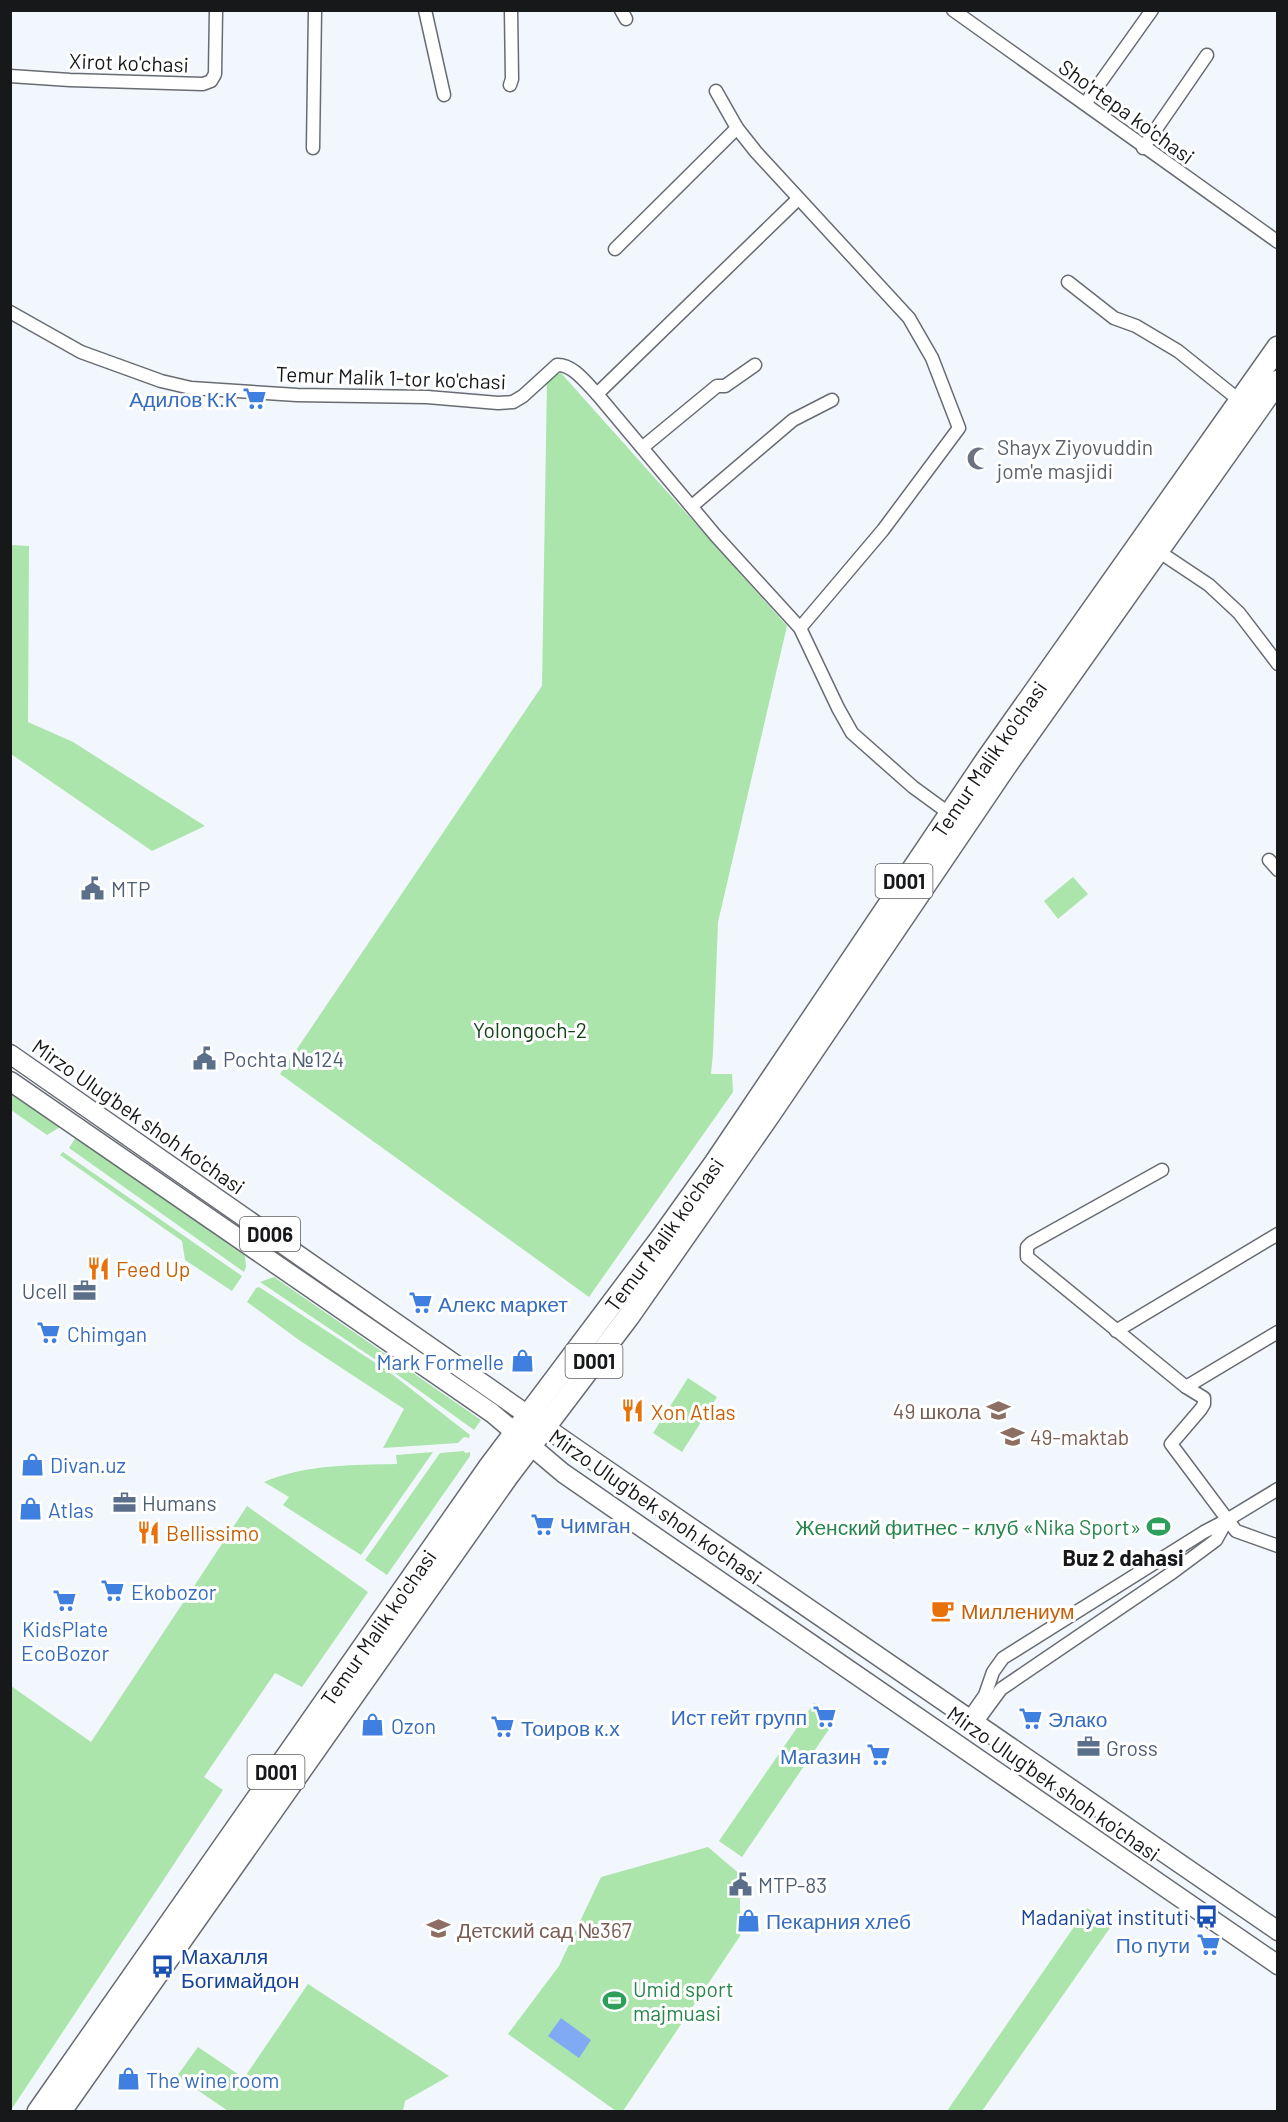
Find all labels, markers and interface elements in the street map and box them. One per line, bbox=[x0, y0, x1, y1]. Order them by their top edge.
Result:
street label: Xirot ko'chasi bbox=[69, 47, 189, 77]
street label: Sho'rtepa ko'chasi bbox=[1054, 53, 1200, 169]
street label: Temur Malik 1-tor ko'chasi bbox=[275, 360, 507, 394]
supermarket icon: Адилов К.К bbox=[242, 385, 268, 411]
place label: Адилов К.К bbox=[129, 386, 238, 411]
place label: Shayx Ziyovuddin jom'e masjidi bbox=[996, 434, 1153, 483]
mosque icon: Shayx Ziyovuddin jom'e masjidi bbox=[966, 445, 992, 471]
street label: Temur Malik ko'chasi bbox=[926, 676, 1051, 842]
road number: D001 bbox=[876, 864, 932, 898]
public building icon: MTP bbox=[80, 875, 106, 901]
place label: MTP bbox=[111, 876, 150, 901]
park label: Yolongoch-2 bbox=[473, 1017, 587, 1042]
street label: Mirzo Ulug'bek shoh ko'chasi bbox=[28, 1033, 250, 1199]
public building icon: Pochta №124 bbox=[192, 1045, 218, 1071]
place label: Pochta №124 bbox=[223, 1046, 344, 1071]
street label: Temur Malik ko'chasi bbox=[599, 1152, 728, 1316]
road number: D006 bbox=[240, 1217, 300, 1251]
restaurant icon: Feed Up bbox=[85, 1255, 111, 1281]
place label: Feed Up bbox=[116, 1256, 190, 1281]
office icon: Ucell bbox=[72, 1277, 98, 1303]
place label: Ucell bbox=[22, 1278, 67, 1303]
supermarket icon: Алекс маркет bbox=[407, 1290, 433, 1316]
place label: Алекс маркет bbox=[438, 1291, 568, 1316]
supermarket icon: Chimgan bbox=[36, 1320, 62, 1346]
place label: Chimgan bbox=[67, 1321, 147, 1346]
road number: D001 bbox=[566, 1344, 622, 1378]
shop icon: Mark Formelle bbox=[509, 1348, 535, 1374]
place label: Mark Formelle bbox=[376, 1349, 504, 1374]
school or university icon: 49 школа bbox=[986, 1397, 1012, 1423]
restaurant icon: Xon Atlas bbox=[620, 1398, 646, 1424]
place label: 49 школа bbox=[893, 1398, 981, 1423]
place label: Xon Atlas bbox=[651, 1399, 736, 1424]
street label: Mirzo Ulug'bek shoh ko'chasi bbox=[545, 1423, 767, 1589]
school or university icon: 49-maktab bbox=[999, 1423, 1025, 1449]
place label: 49-maktab bbox=[1030, 1424, 1129, 1449]
shop icon: Divan.uz bbox=[19, 1451, 45, 1477]
place label: Divan.uz bbox=[50, 1452, 126, 1477]
office icon: Humans bbox=[111, 1489, 137, 1515]
place label: Humans bbox=[142, 1490, 217, 1515]
shop icon: Atlas bbox=[17, 1496, 43, 1522]
place label: Atlas bbox=[48, 1497, 94, 1522]
supermarket icon: Чимган bbox=[529, 1511, 555, 1537]
place label: Чимган bbox=[560, 1512, 631, 1537]
sports icon: Женский фитнес - клуб «Nika Sport» bbox=[1146, 1513, 1172, 1539]
place label: Женский фитнес - клуб «Nika Sport» bbox=[795, 1514, 1141, 1539]
restaurant icon: Bellissimo bbox=[135, 1519, 161, 1545]
place label: Bellissimo bbox=[166, 1520, 259, 1545]
street label: Temur Malik ko'chasi bbox=[314, 1544, 440, 1710]
district label: Buz 2 dahasi bbox=[1062, 1544, 1184, 1570]
supermarket icon: Ekobozor bbox=[100, 1578, 126, 1604]
place label: Ekobozor bbox=[131, 1579, 217, 1604]
supermarket icon: KidsPlate EcoBozor bbox=[52, 1587, 78, 1613]
cafe icon: Миллениум bbox=[930, 1597, 956, 1623]
place label: Миллениум bbox=[961, 1598, 1074, 1623]
place label: KidsPlate EcoBozor bbox=[21, 1616, 109, 1665]
street label: Mirzo Ulug'bek shoh ko'chasi bbox=[943, 1700, 1165, 1866]
supermarket icon: Ист гейт групп bbox=[812, 1703, 838, 1729]
place label: Ист гейт групп bbox=[671, 1704, 807, 1729]
supermarket icon: Элако bbox=[1017, 1705, 1043, 1731]
place label: Элако bbox=[1048, 1706, 1107, 1731]
shop icon: Ozon bbox=[360, 1712, 386, 1738]
place label: Ozon bbox=[391, 1713, 436, 1738]
supermarket icon: Тоиров к.х bbox=[490, 1714, 516, 1740]
place label: Тоиров к.х bbox=[521, 1715, 620, 1740]
office icon: Gross bbox=[1075, 1734, 1101, 1760]
place label: Gross bbox=[1106, 1735, 1158, 1760]
supermarket icon: Магазин bbox=[866, 1742, 892, 1768]
place label: Магазин bbox=[780, 1743, 861, 1768]
road number: D001 bbox=[248, 1755, 304, 1789]
public building icon: MTP-83 bbox=[727, 1871, 753, 1897]
place label: MTP-83 bbox=[758, 1872, 827, 1897]
bus stop icon: Madaniyat instituti bbox=[1194, 1903, 1220, 1929]
place label: Madaniyat instituti bbox=[1021, 1904, 1189, 1929]
shop icon: Пекарния хлеб bbox=[735, 1907, 761, 1933]
place label: Пекарния хлеб bbox=[766, 1908, 911, 1933]
school or university icon: Детский сад №367 bbox=[426, 1916, 452, 1942]
place label: Детский сад №367 bbox=[457, 1917, 632, 1942]
supermarket icon: По пути bbox=[1195, 1931, 1221, 1957]
place label: По пути bbox=[1116, 1932, 1190, 1957]
place label: Махалля Богимайдон bbox=[181, 1943, 299, 1992]
bus stop icon: Махалля Богимайдон bbox=[150, 1954, 176, 1980]
place label: Umid sport majmuasi bbox=[633, 1976, 734, 2025]
sports icon: Umid sport majmuasi bbox=[602, 1987, 628, 2013]
shop icon: The wine room bbox=[115, 2066, 141, 2092]
place label: The wine room bbox=[146, 2067, 279, 2092]

